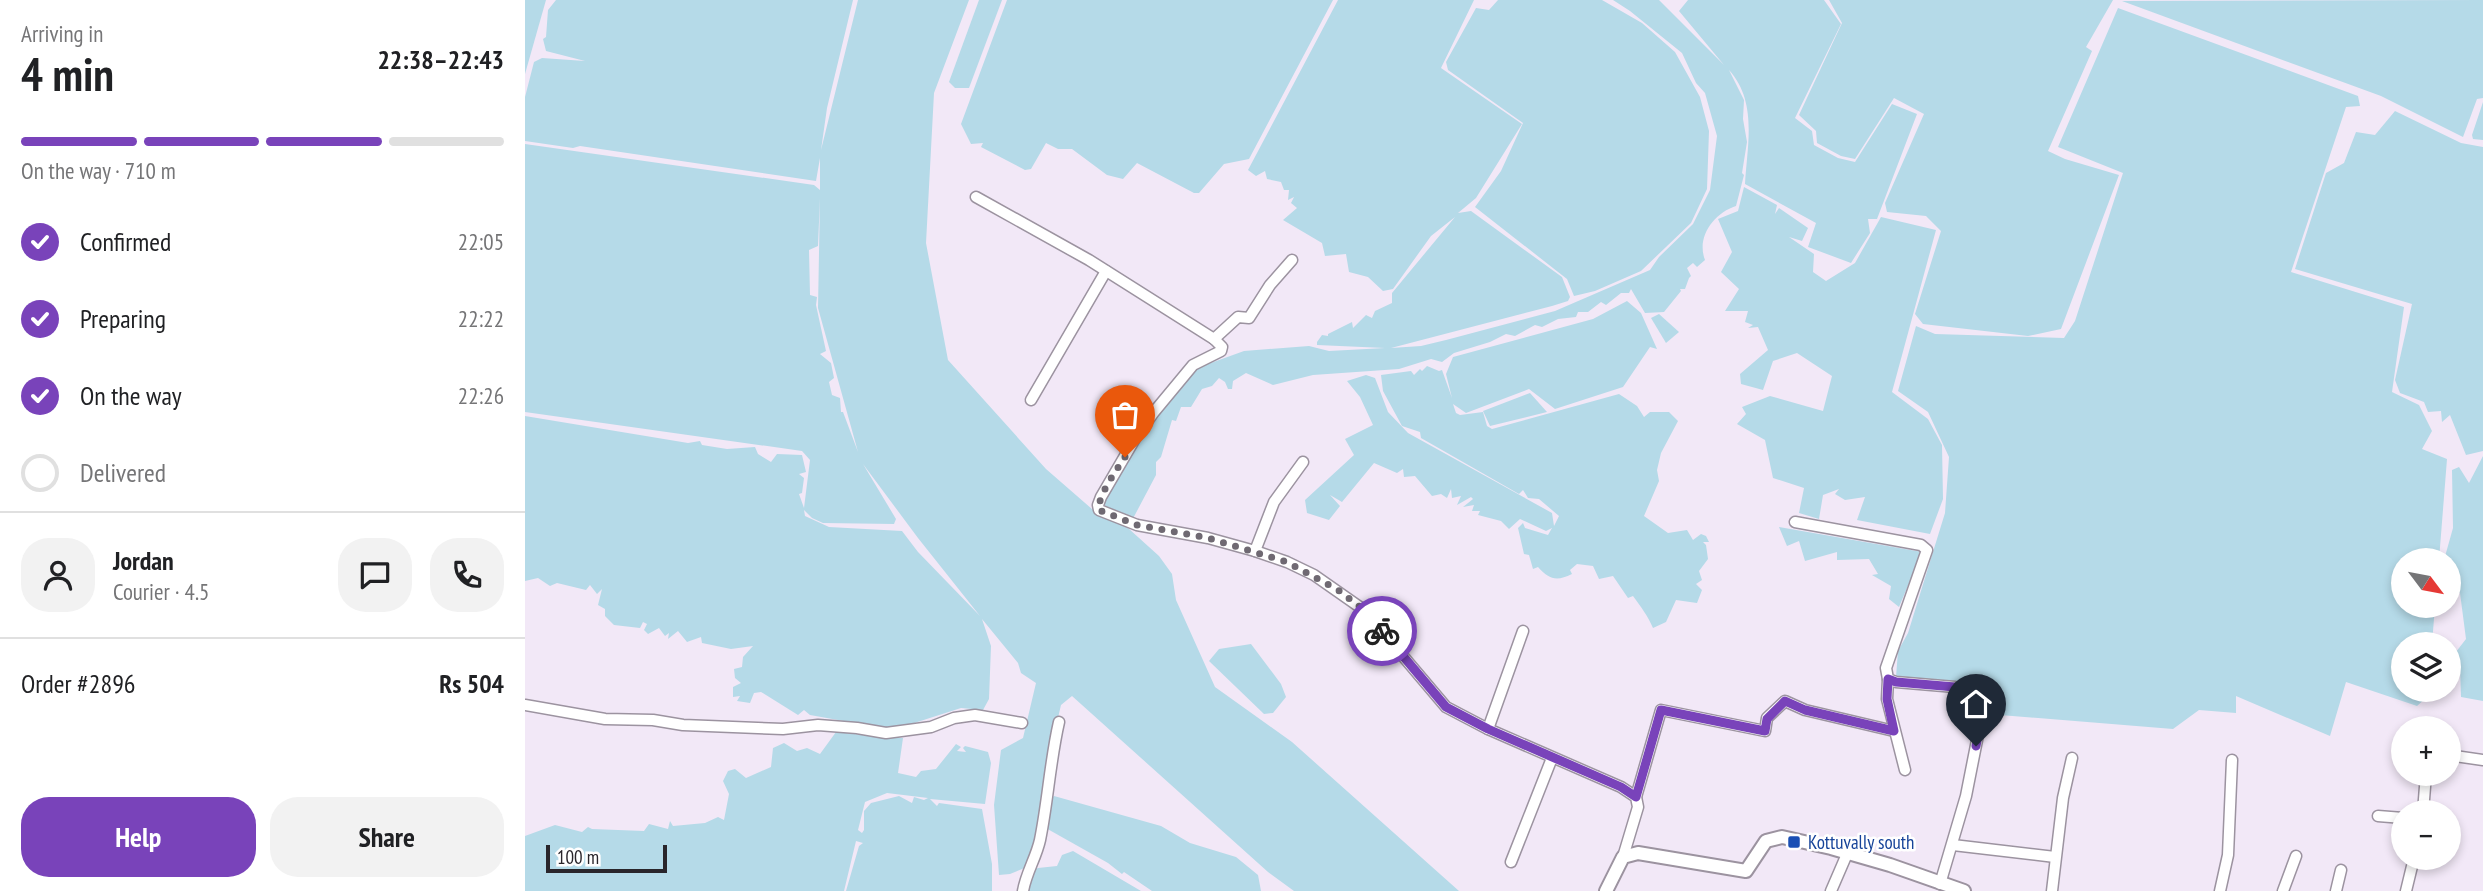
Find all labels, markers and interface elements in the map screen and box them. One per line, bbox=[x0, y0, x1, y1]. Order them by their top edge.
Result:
text: Arriving in bbox=[21, 19, 103, 48]
text: 22:38–22:43 bbox=[377, 43, 504, 76]
text: 4 min bbox=[21, 44, 114, 104]
text: On the way · 710 m bbox=[21, 156, 176, 185]
icon: check bbox=[21, 223, 59, 261]
text: Confirmed bbox=[80, 225, 171, 258]
text: 22:05 bbox=[458, 227, 504, 256]
icon: check bbox=[21, 300, 59, 338]
text: Preparing bbox=[80, 302, 166, 335]
text: 22:22 bbox=[458, 304, 504, 333]
icon: check bbox=[21, 377, 59, 415]
text: On the way bbox=[80, 379, 182, 412]
text: 22:26 bbox=[458, 381, 504, 410]
pin bbox=[1095, 385, 1155, 457]
icon: bag bbox=[1106, 396, 1144, 434]
text: Delivered bbox=[80, 456, 166, 489]
button: person bbox=[21, 538, 95, 612]
button: chat bbox=[338, 538, 412, 612]
button: phone bbox=[430, 538, 504, 612]
text: Jordan bbox=[113, 544, 174, 577]
north arrow bbox=[2391, 548, 2461, 618]
map controls bbox=[2391, 548, 2461, 870]
text: Courier · 4.5 bbox=[113, 577, 209, 606]
courier bbox=[1347, 596, 1417, 666]
icon: bike bbox=[1363, 612, 1401, 650]
button: layers bbox=[2391, 632, 2461, 702]
text: Order #2896 bbox=[21, 667, 136, 700]
text: Rs 504 bbox=[439, 667, 504, 700]
pin bbox=[1946, 674, 2006, 746]
icon: home bbox=[1957, 685, 1995, 723]
button: + bbox=[2391, 716, 2461, 786]
button: Help bbox=[21, 797, 256, 877]
button: Share bbox=[270, 797, 504, 877]
button: − bbox=[2391, 800, 2461, 870]
place label: Kottuvally south bbox=[1808, 830, 1914, 854]
marker: Kottuvally south bbox=[1786, 834, 1802, 850]
scale bar bbox=[546, 842, 667, 874]
text: 100 m bbox=[557, 845, 599, 869]

